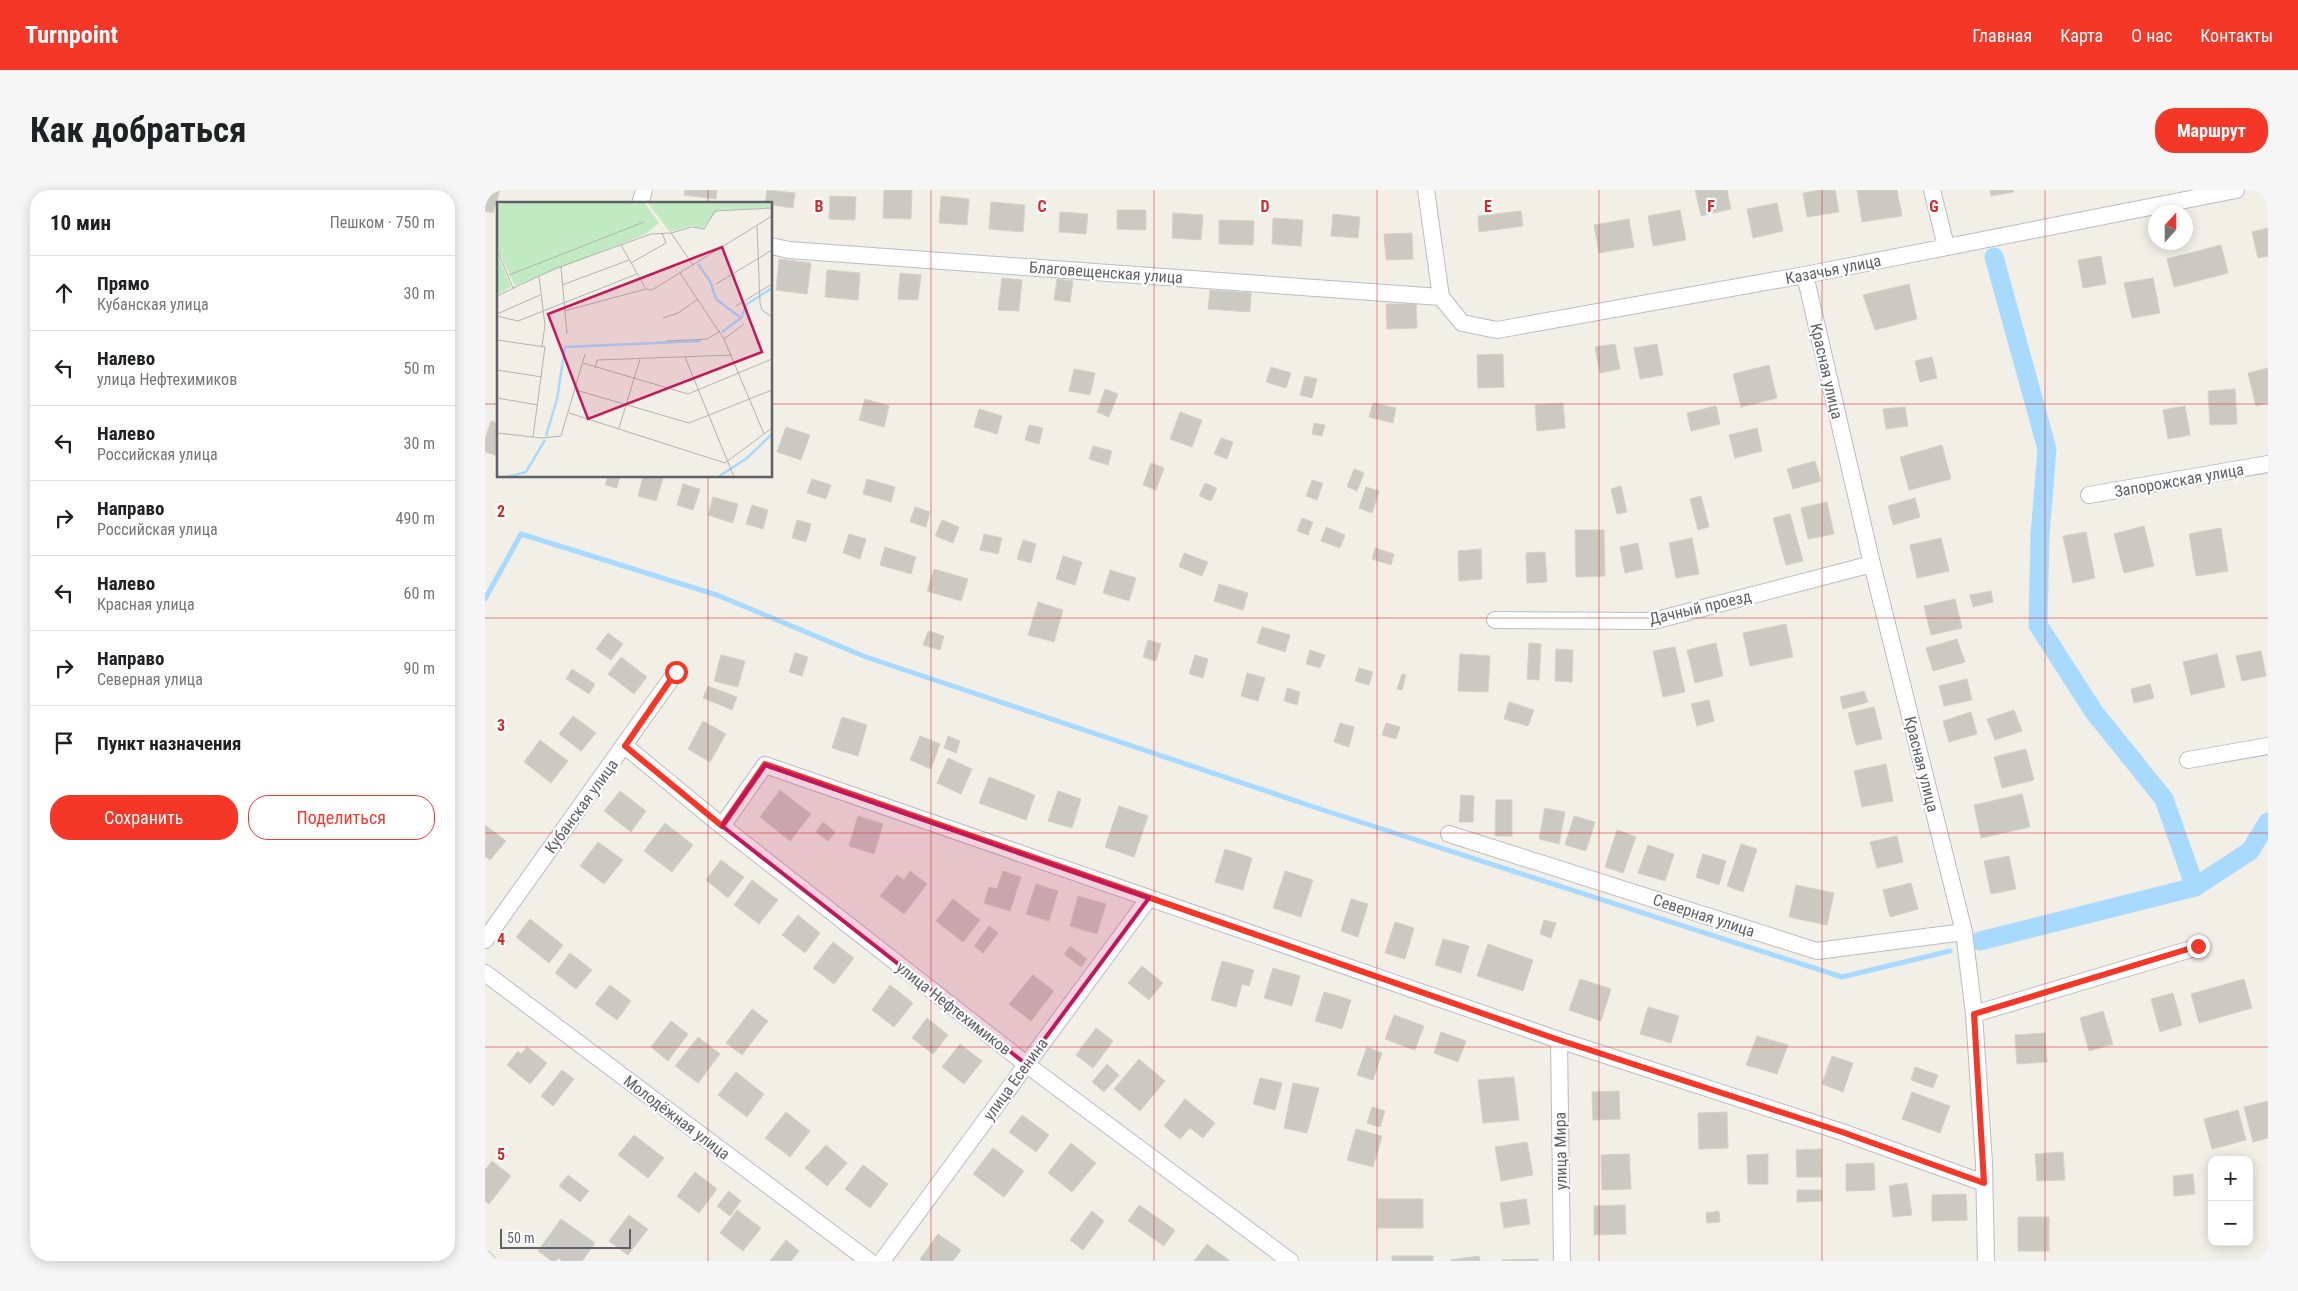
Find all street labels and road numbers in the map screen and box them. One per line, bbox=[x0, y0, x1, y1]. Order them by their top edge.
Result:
street label: Казачья улица bbox=[1784, 251, 1882, 288]
street label: Благовещенская улица bbox=[1028, 258, 1184, 287]
street label: Красная улица bbox=[1806, 321, 1847, 421]
street label: Запорожская улица bbox=[2113, 460, 2245, 501]
street label: Дачный проезд bbox=[1647, 586, 1753, 628]
street label: Красная улица bbox=[1900, 714, 1943, 814]
street label: Кубанская улица bbox=[541, 756, 622, 857]
street label: Северная улица bbox=[1651, 890, 1757, 941]
street label: улица Нефтехимиков bbox=[893, 958, 1015, 1059]
street label: улица Есенина bbox=[979, 1034, 1052, 1124]
street label: Молодёжная улица bbox=[620, 1071, 734, 1164]
street label: улица Мира bbox=[1550, 1112, 1571, 1190]

